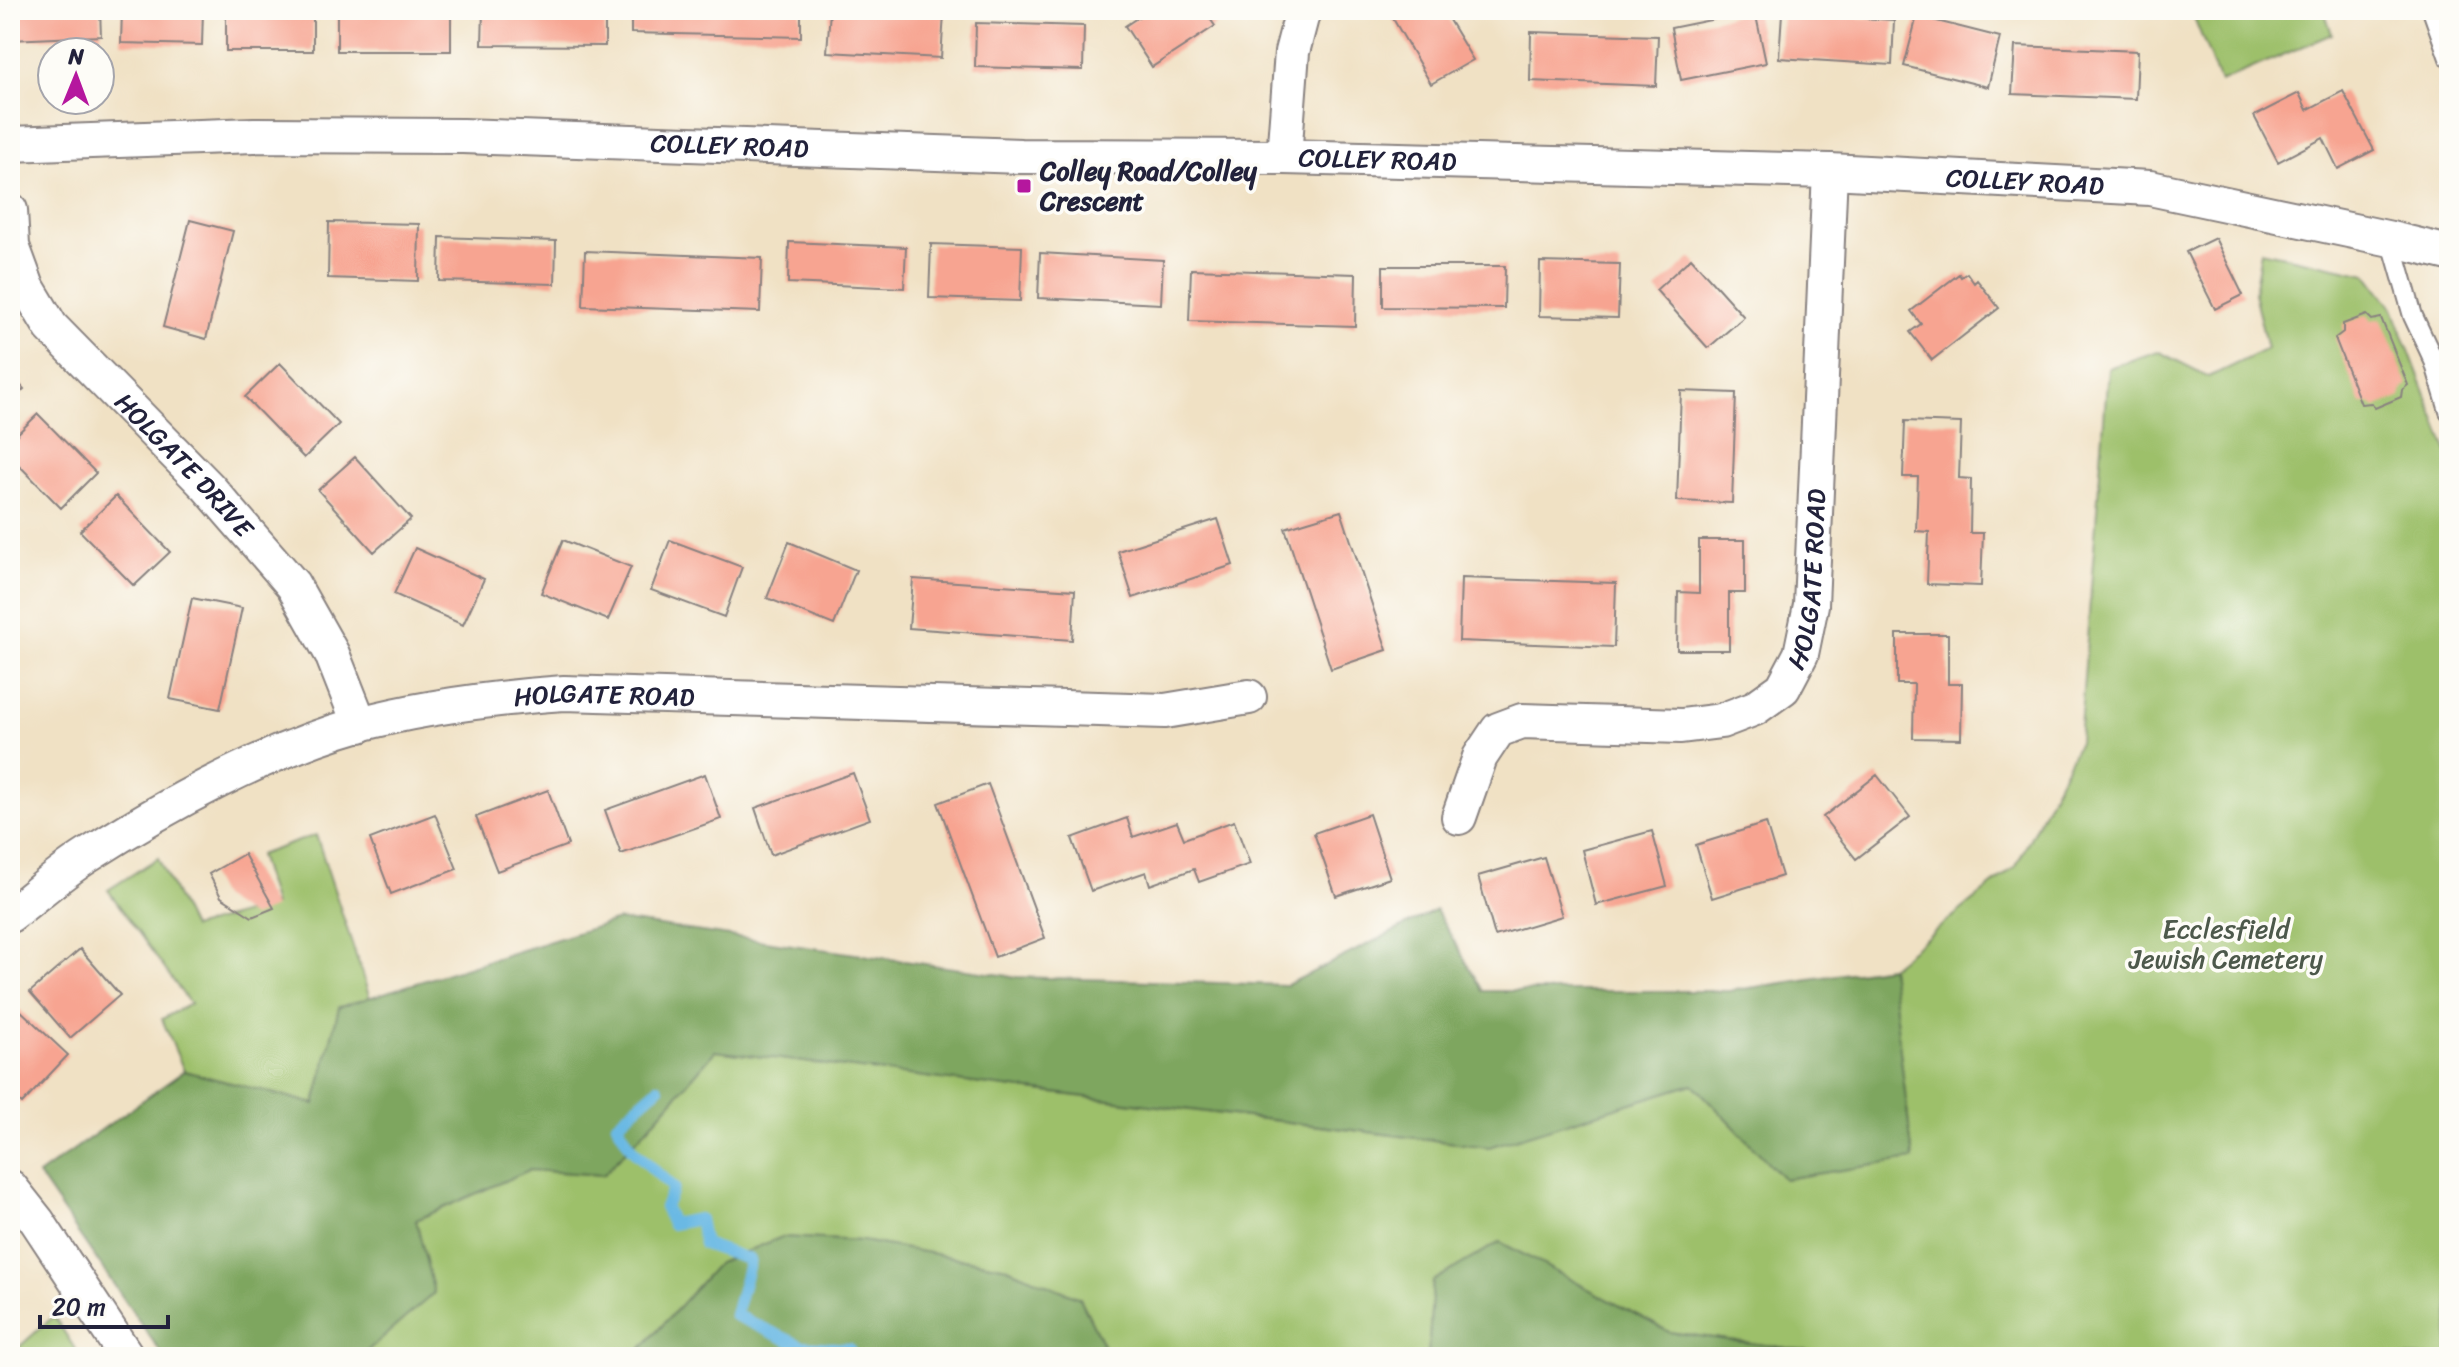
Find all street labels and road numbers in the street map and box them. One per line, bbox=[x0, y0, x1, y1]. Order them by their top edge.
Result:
street label: COLLEY ROAD bbox=[650, 120, 810, 171]
street label: COLLEY ROAD bbox=[1298, 134, 1457, 184]
street label: COLLEY ROAD bbox=[1945, 154, 2106, 209]
street label: HOLGATE DRIVE bbox=[103, 381, 266, 549]
street label: HOLGATE ROAD bbox=[1774, 487, 1839, 678]
street label: HOLGATE ROAD bbox=[511, 670, 696, 720]

